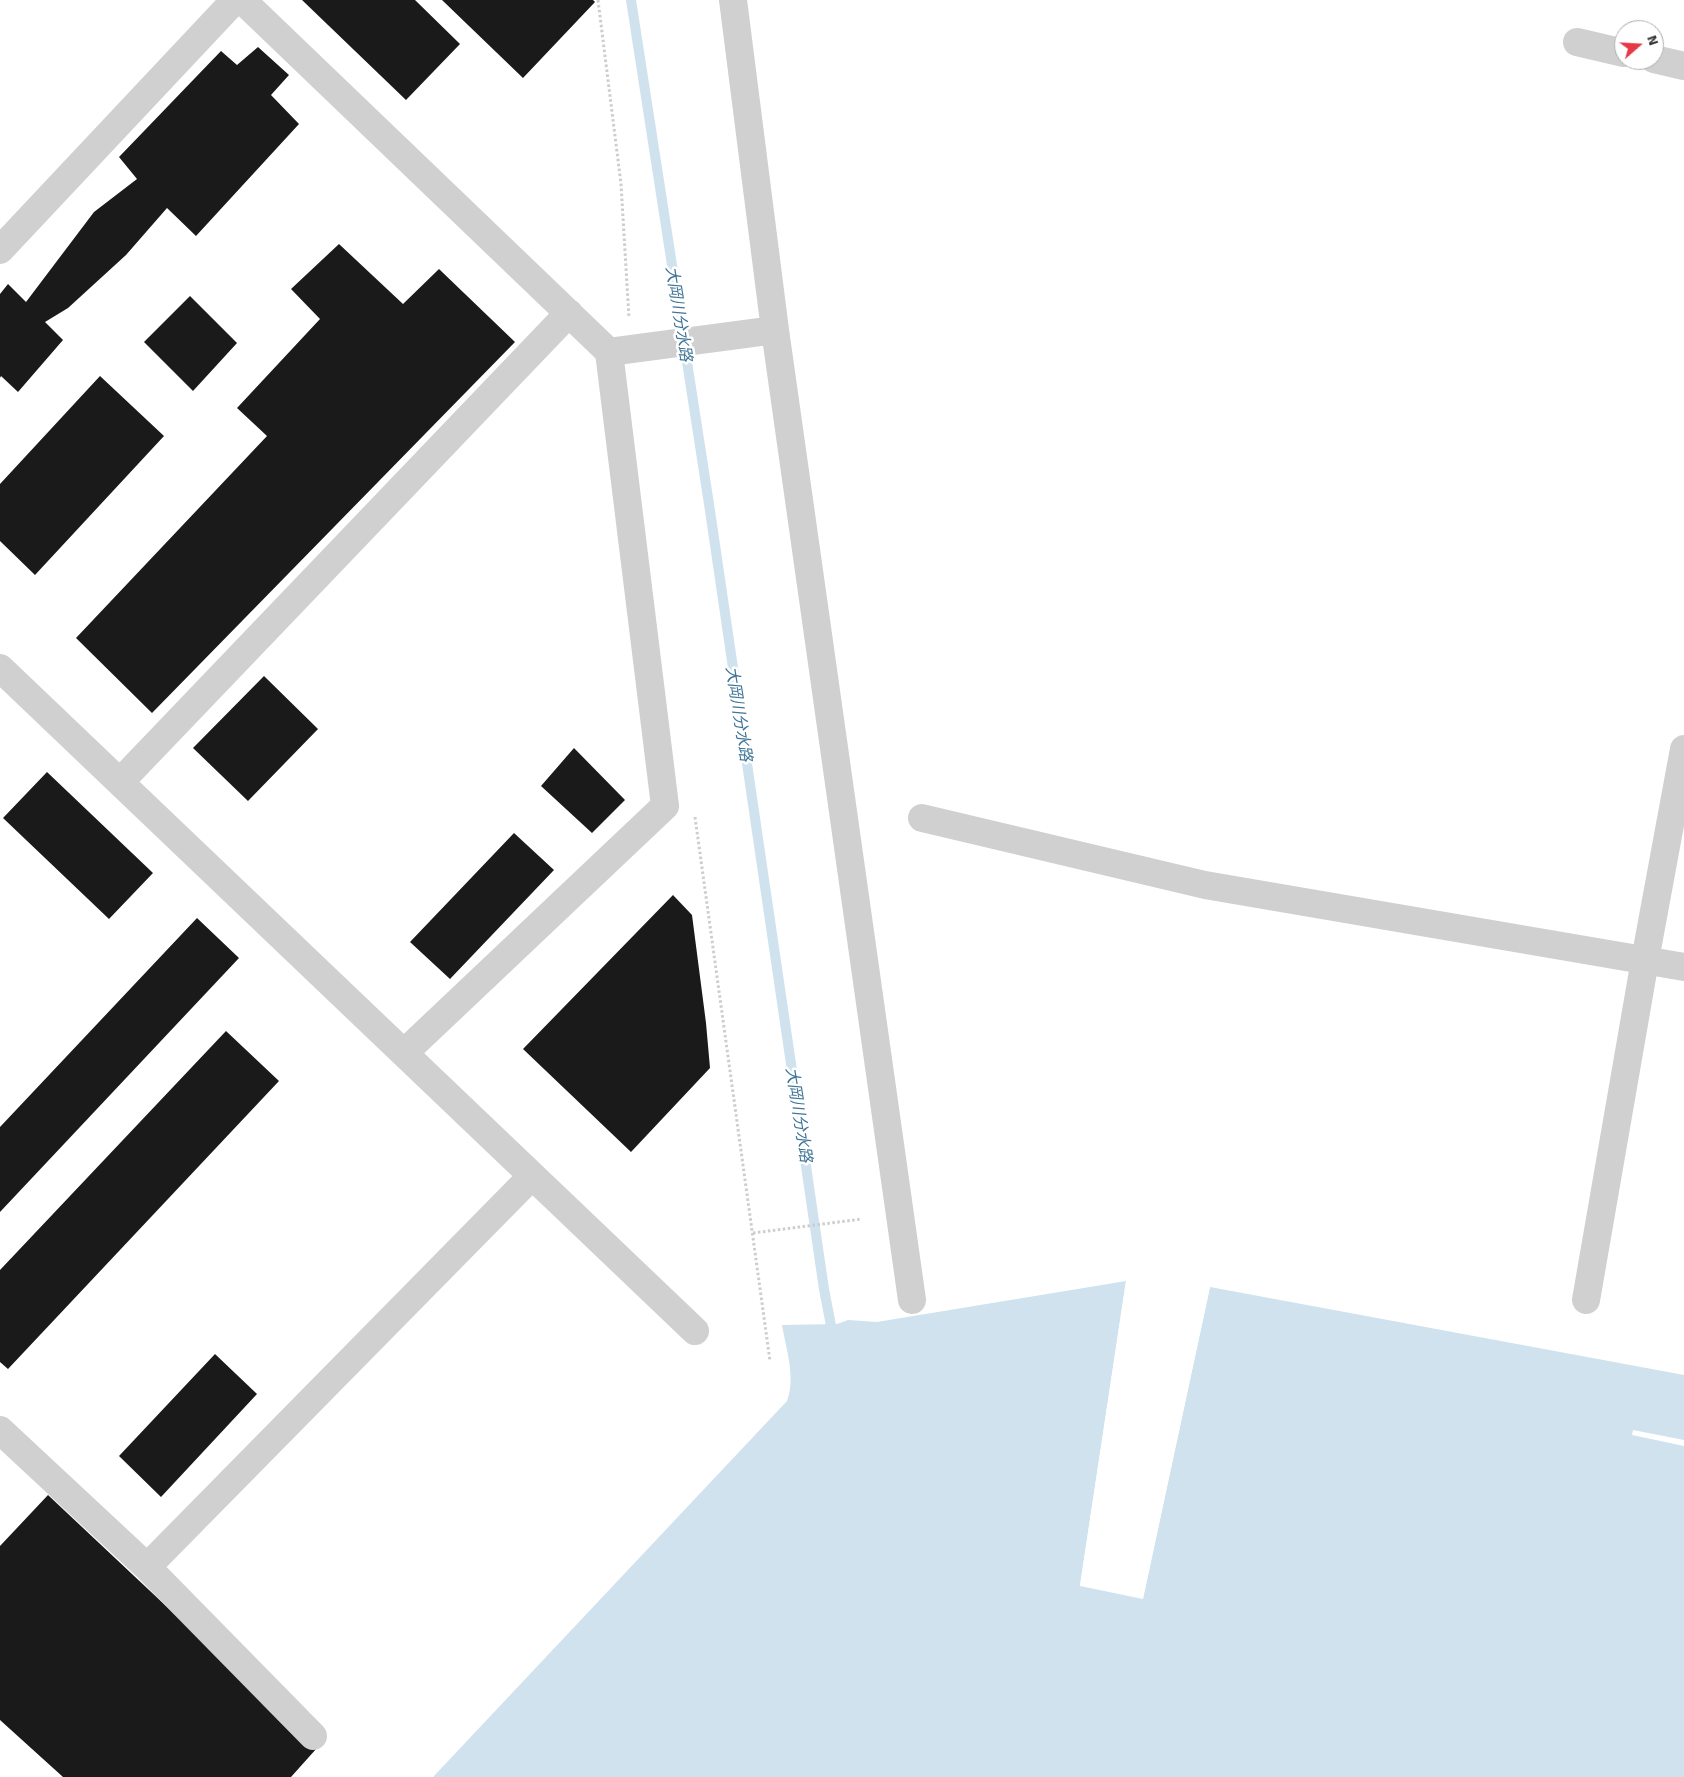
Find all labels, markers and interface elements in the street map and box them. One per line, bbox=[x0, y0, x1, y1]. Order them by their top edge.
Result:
north arrow bbox=[1614, 20, 1664, 70]
text: N bbox=[1643, 33, 1662, 48]
water label: 大岡川分水路 bbox=[661, 265, 695, 363]
water label: 大岡川分水路 bbox=[721, 665, 755, 763]
water label: 大岡川分水路 bbox=[781, 1066, 815, 1164]

